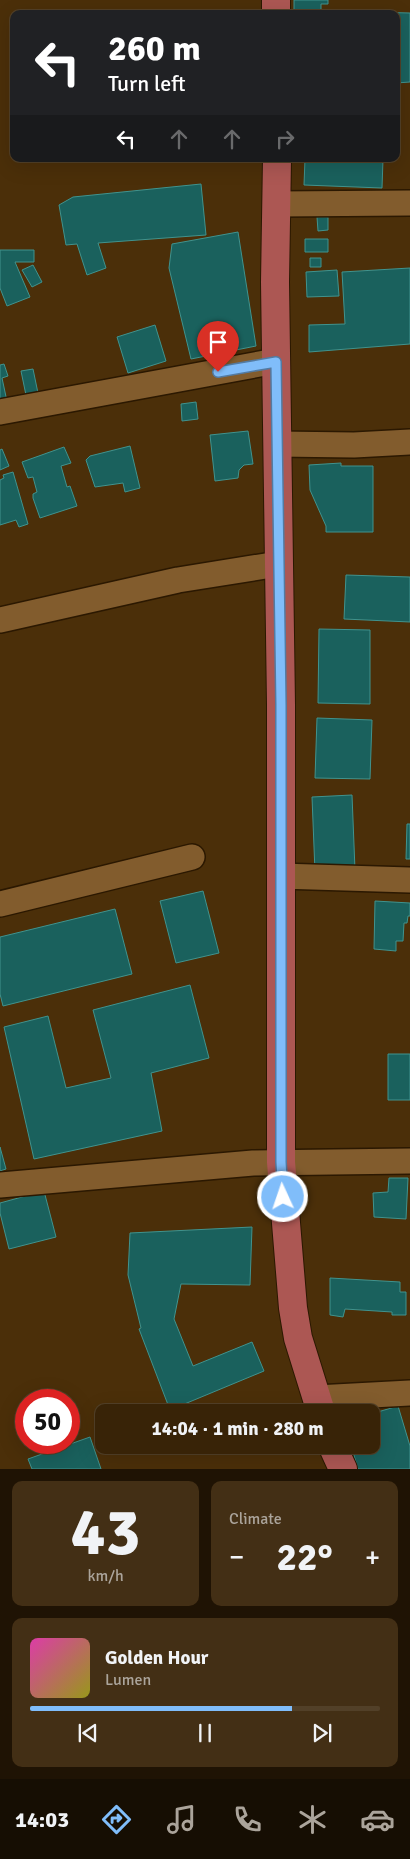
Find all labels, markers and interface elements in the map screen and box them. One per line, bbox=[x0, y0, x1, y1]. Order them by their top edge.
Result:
text: 260 m bbox=[108, 27, 201, 70]
icon: left bbox=[25, 30, 90, 95]
text: Turn left bbox=[108, 70, 186, 97]
icon: left bbox=[112, 125, 140, 153]
icon: ahead bbox=[165, 125, 193, 153]
icon: ahead bbox=[218, 125, 246, 153]
icon: right bbox=[271, 125, 299, 153]
pin bbox=[197, 321, 239, 372]
icon: arrive bbox=[204, 328, 232, 356]
position arrow bbox=[256, 1170, 308, 1222]
speed limit sign: 50 bbox=[15, 1389, 80, 1454]
text: 14:04 · 1 min · 280 m bbox=[151, 1417, 324, 1441]
text: 43 bbox=[70, 1493, 141, 1573]
text: Climate bbox=[229, 1509, 282, 1529]
text: 22° bbox=[276, 1534, 333, 1581]
text: − bbox=[229, 1540, 244, 1574]
text: + bbox=[365, 1540, 380, 1574]
text: km/h bbox=[87, 1566, 124, 1586]
text: Golden Hour bbox=[105, 1646, 208, 1670]
text: Lumen bbox=[105, 1670, 151, 1690]
icon: previous bbox=[74, 1719, 102, 1747]
icon: pause bbox=[191, 1719, 219, 1747]
icon: next bbox=[308, 1719, 336, 1747]
icon: directions bbox=[99, 1802, 134, 1837]
icon: music bbox=[164, 1802, 199, 1837]
icon: phone bbox=[230, 1802, 265, 1837]
icon: climate bbox=[295, 1802, 330, 1837]
icon: car bbox=[360, 1802, 395, 1837]
text: 14:03 bbox=[15, 1806, 69, 1833]

